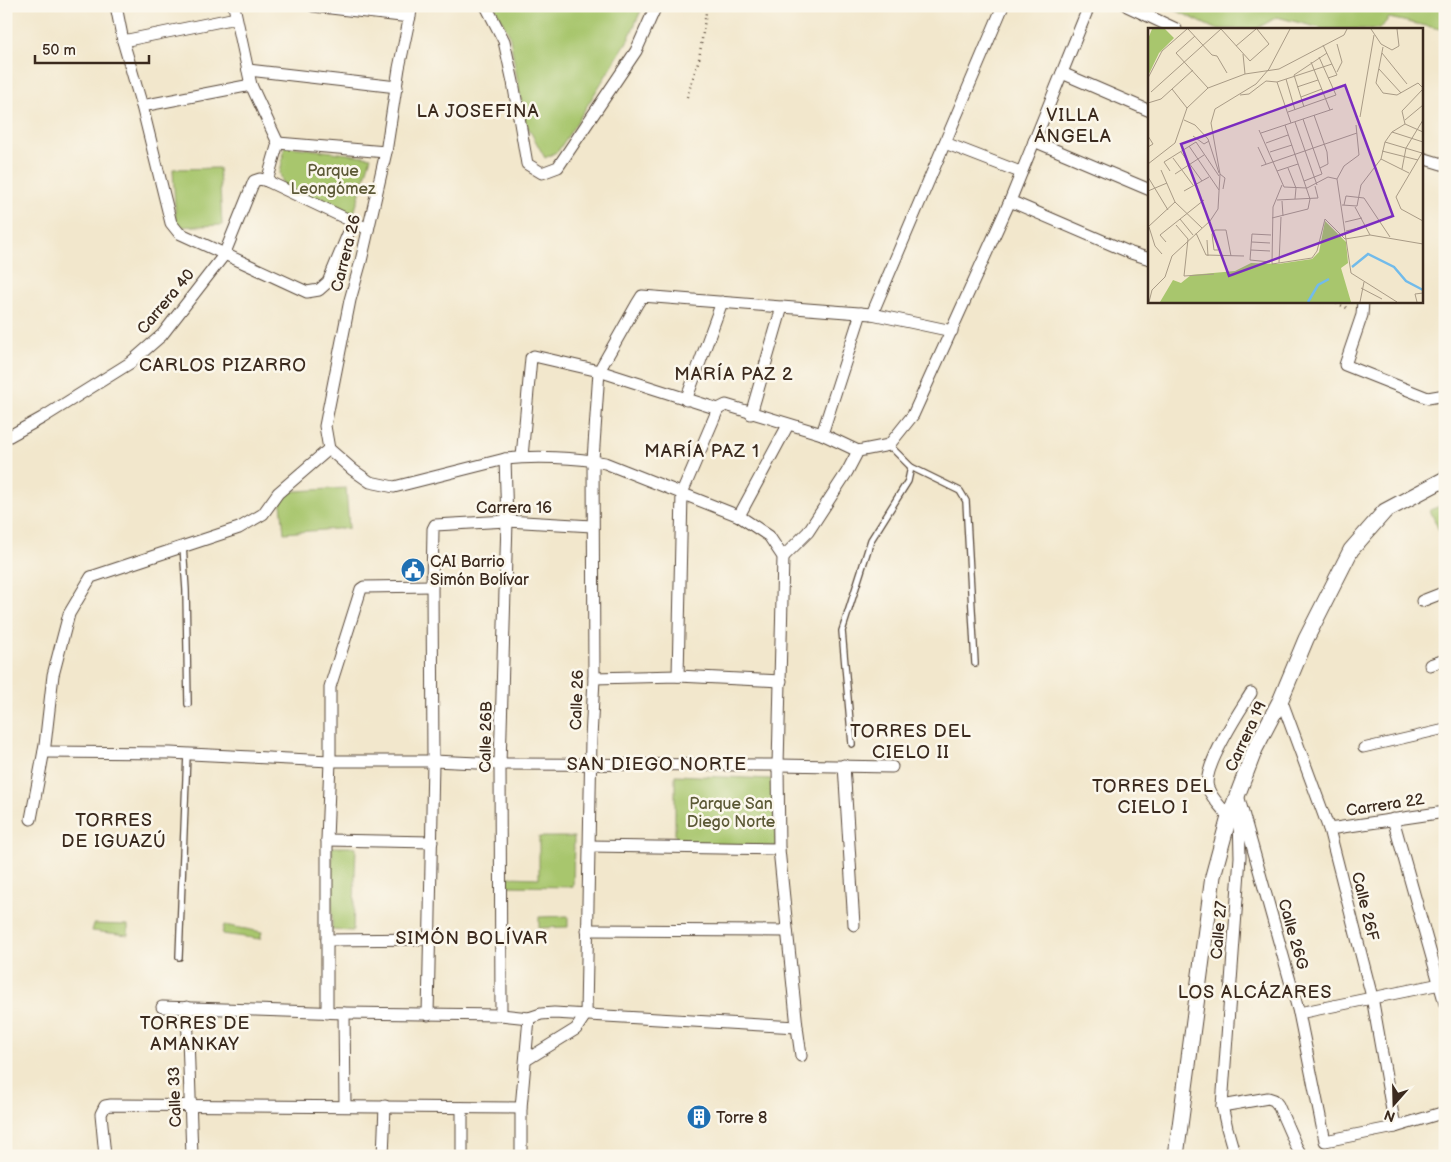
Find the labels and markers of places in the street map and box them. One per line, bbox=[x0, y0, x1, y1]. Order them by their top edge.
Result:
place label: CAI Barrio Simón Bolívar bbox=[430, 553, 529, 590]
public building icon: CAI Barrio Simón Bolívar bbox=[400, 557, 426, 583]
building icon: Torre 8 bbox=[686, 1104, 712, 1130]
place label: Torre 8 bbox=[716, 1109, 767, 1128]

